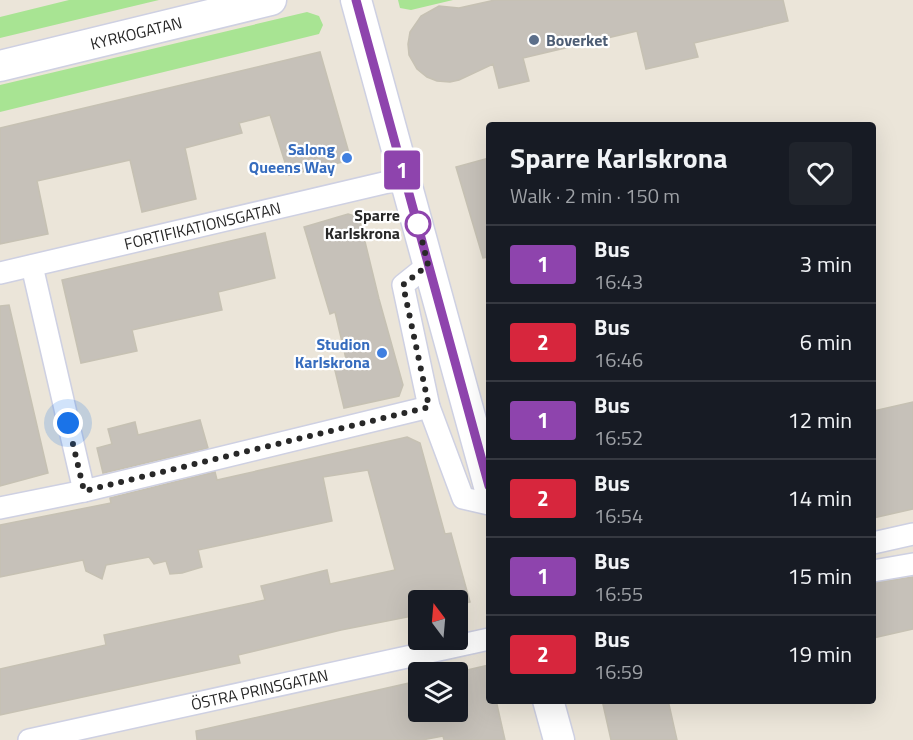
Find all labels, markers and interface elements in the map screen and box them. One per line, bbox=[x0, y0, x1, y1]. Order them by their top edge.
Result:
street label: KYRKOGATAN bbox=[88, 10, 184, 56]
place label: Boverket bbox=[546, 28, 608, 52]
marker: Boverket bbox=[527, 33, 541, 47]
text: Sparre Karlskrona bbox=[510, 136, 728, 179]
place label: Salong Queens Way bbox=[249, 137, 335, 179]
button: heart bbox=[789, 142, 852, 205]
line badge: 1 bbox=[382, 150, 422, 190]
marker: Salong Queens Way bbox=[340, 151, 354, 165]
text: 1 bbox=[396, 154, 408, 186]
text: Walk · 2 min · 150 m bbox=[510, 180, 680, 211]
street label: FORTIFIKATIONSGATAN bbox=[122, 196, 283, 255]
place label: Sparre Karlskrona bbox=[325, 203, 400, 245]
marker: Sparre Karlskrona bbox=[405, 211, 431, 237]
text: Bus bbox=[594, 232, 630, 266]
text: 3 min bbox=[800, 247, 852, 281]
text: 1 bbox=[537, 248, 549, 280]
text: 16:43 bbox=[594, 266, 643, 297]
text: Bus bbox=[594, 310, 630, 344]
text: 6 min bbox=[800, 325, 852, 359]
text: 2 bbox=[537, 326, 549, 358]
place label: Studion Karlskrona bbox=[295, 332, 370, 374]
text: 16:46 bbox=[594, 344, 643, 375]
marker: Studion Karlskrona bbox=[375, 346, 389, 360]
text: Bus bbox=[594, 388, 630, 422]
text: 12 min bbox=[787, 403, 852, 437]
text: 1 bbox=[537, 404, 549, 436]
your location bbox=[53, 408, 83, 438]
text: 16:52 bbox=[594, 422, 643, 453]
text: Bus bbox=[594, 466, 630, 500]
text: 14 min bbox=[787, 481, 852, 515]
text: 2 bbox=[537, 482, 549, 514]
text: 16:54 bbox=[594, 500, 643, 531]
text: Bus bbox=[594, 544, 630, 578]
text: 15 min bbox=[787, 559, 852, 593]
text: 1 bbox=[537, 560, 549, 592]
text: 16:55 bbox=[594, 578, 643, 609]
north arrow bbox=[408, 590, 468, 650]
map controls bbox=[408, 590, 468, 722]
text: Bus bbox=[594, 622, 630, 656]
text: 19 min bbox=[787, 637, 852, 671]
text: 2 bbox=[537, 638, 549, 670]
text: 16:59 bbox=[594, 656, 643, 687]
button: layers bbox=[408, 662, 468, 722]
street label: ÖSTRA PRINSGATAN bbox=[189, 663, 330, 716]

